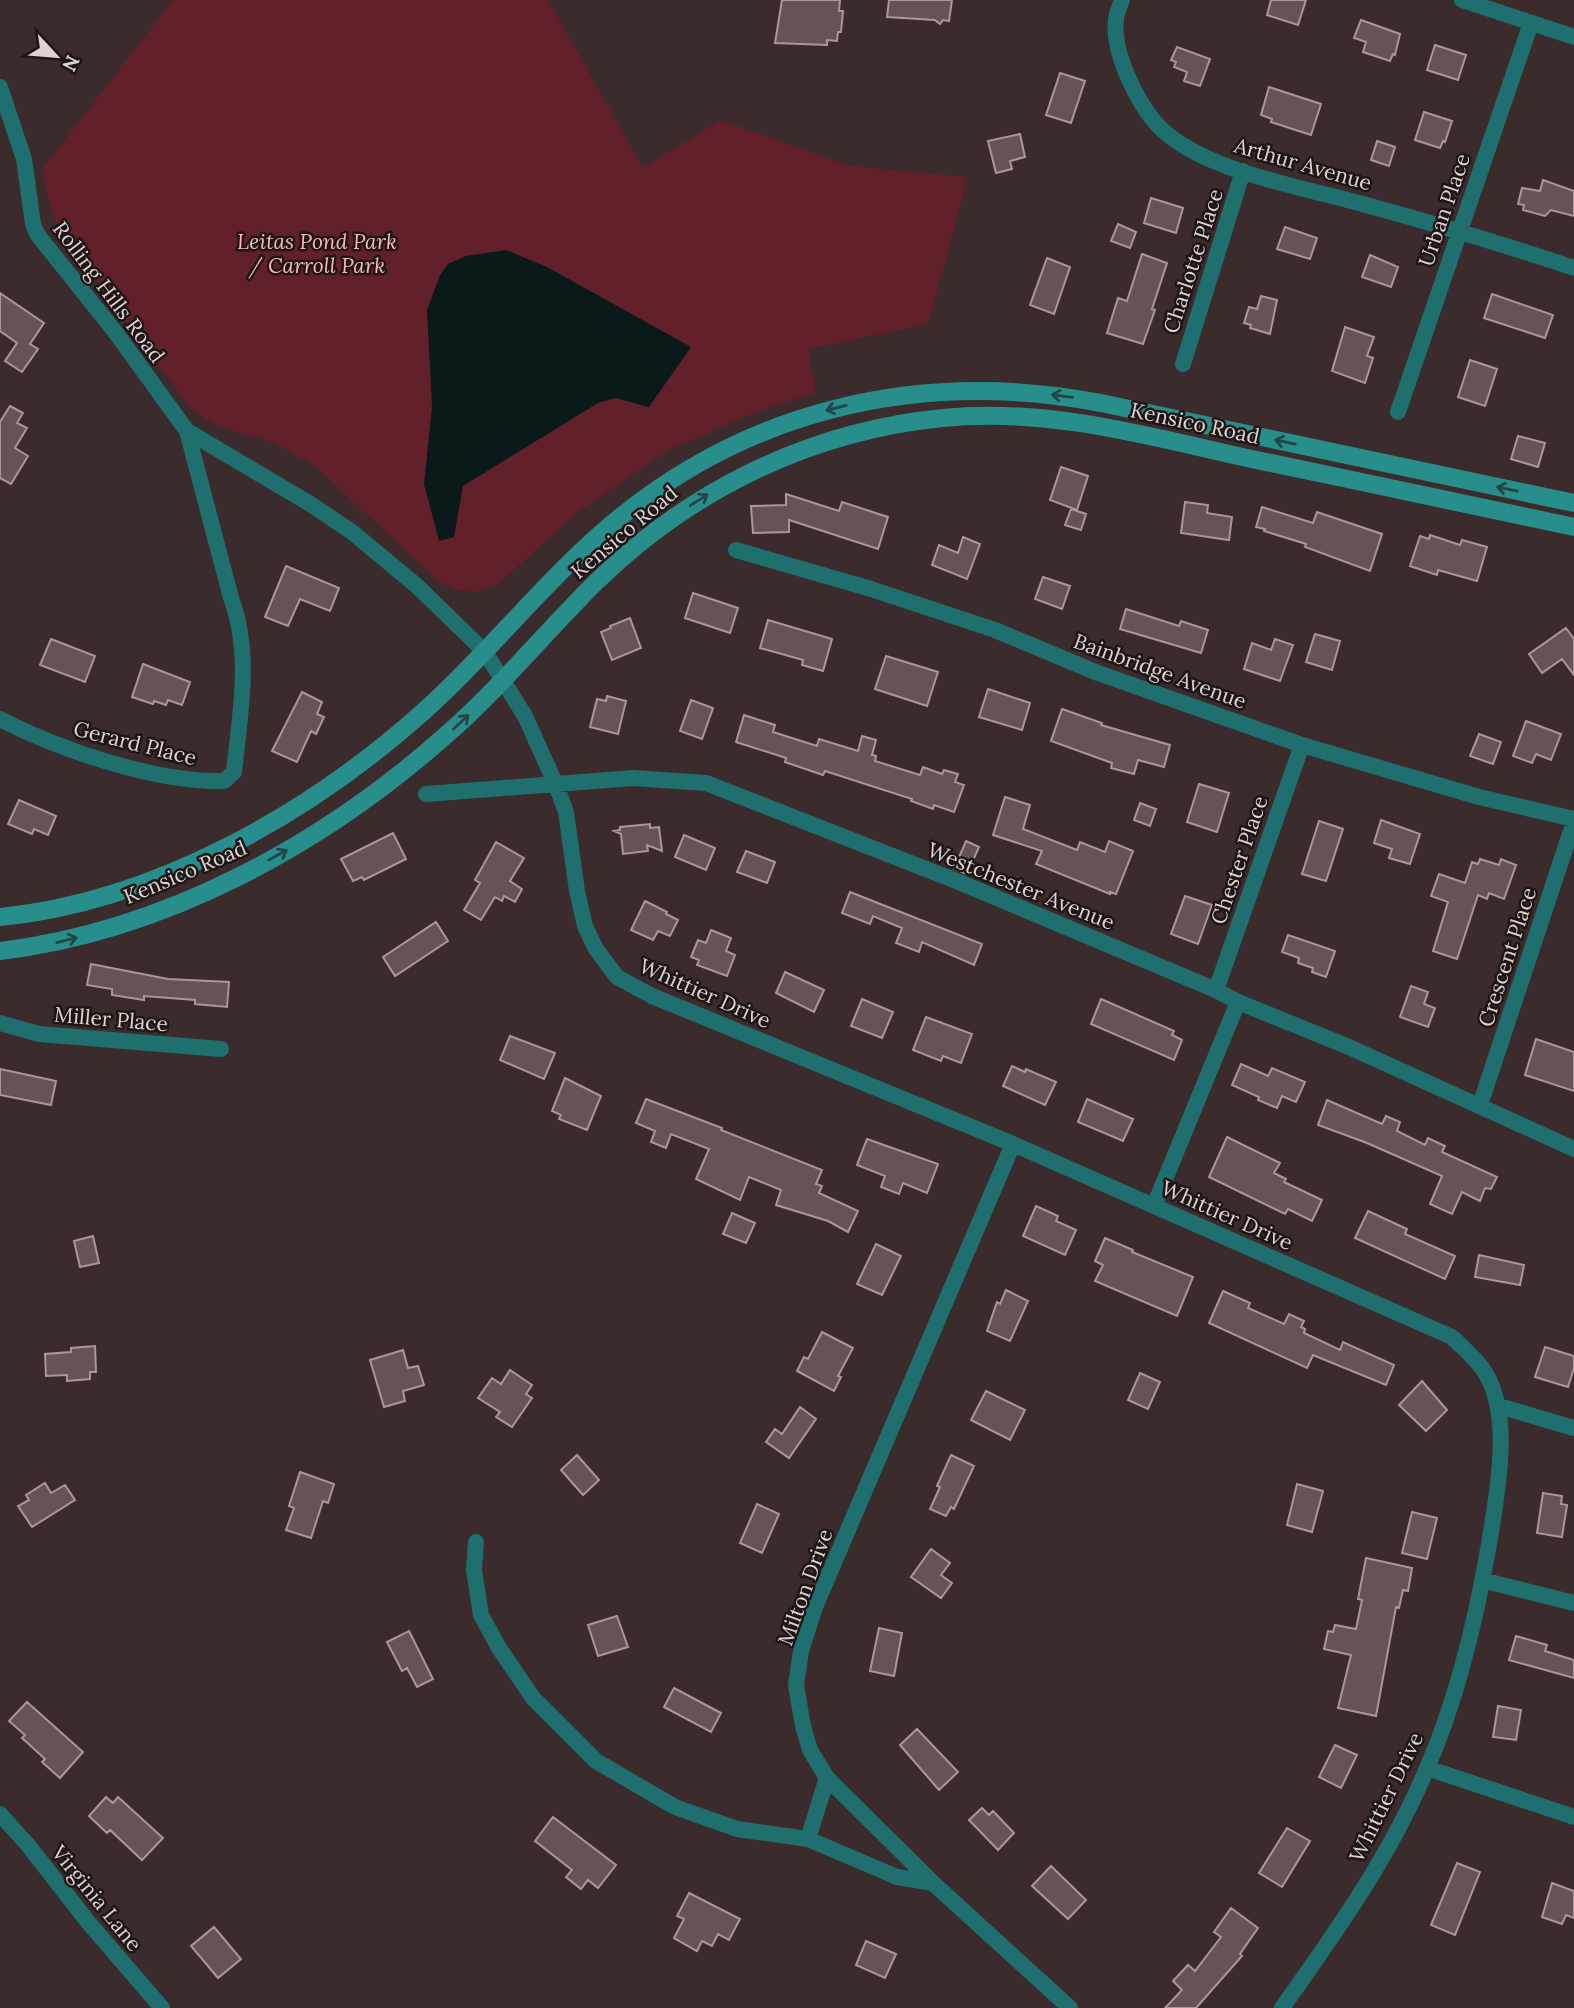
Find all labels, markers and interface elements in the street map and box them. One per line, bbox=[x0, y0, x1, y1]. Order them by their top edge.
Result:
north arrow bbox=[21, 21, 91, 91]
text: N bbox=[57, 52, 85, 76]
street label: Arthur Avenue bbox=[1230, 131, 1375, 196]
street label: Urban Place bbox=[1412, 150, 1476, 270]
street label: Charlotte Place bbox=[1157, 185, 1229, 337]
street label: Rolling Hills Road bbox=[47, 216, 171, 368]
park label: Leitas Pond Park / Carroll Park bbox=[237, 228, 397, 279]
one-way arrow bbox=[1051, 390, 1074, 403]
street label: Kensico Road bbox=[1128, 396, 1262, 450]
one-way arrow bbox=[825, 402, 848, 415]
one-way arrow bbox=[1274, 434, 1297, 448]
street label: Kensico Road bbox=[565, 479, 683, 585]
one-way arrow bbox=[1496, 481, 1519, 495]
one-way arrow bbox=[688, 493, 708, 507]
street label: Bainbridge Avenue bbox=[1070, 627, 1250, 715]
one-way arrow bbox=[452, 713, 469, 730]
street label: Gerard Place bbox=[71, 715, 199, 771]
street label: Chester Place bbox=[1204, 792, 1274, 928]
street label: Kensico Road bbox=[119, 834, 251, 910]
street label: Westchester Avenue bbox=[923, 836, 1119, 936]
one-way arrow bbox=[267, 848, 287, 862]
street label: Crescent Place bbox=[1472, 884, 1542, 1030]
one-way arrow bbox=[55, 932, 78, 946]
street label: Whittier Drive bbox=[635, 952, 775, 1034]
street label: Miller Place bbox=[53, 1001, 169, 1037]
street label: Whittier Drive bbox=[1157, 1174, 1297, 1256]
street label: Milton Drive bbox=[771, 1525, 839, 1649]
street label: Whittier Drive bbox=[1343, 1728, 1429, 1866]
street label: Virginia Lane bbox=[45, 1839, 148, 1957]

